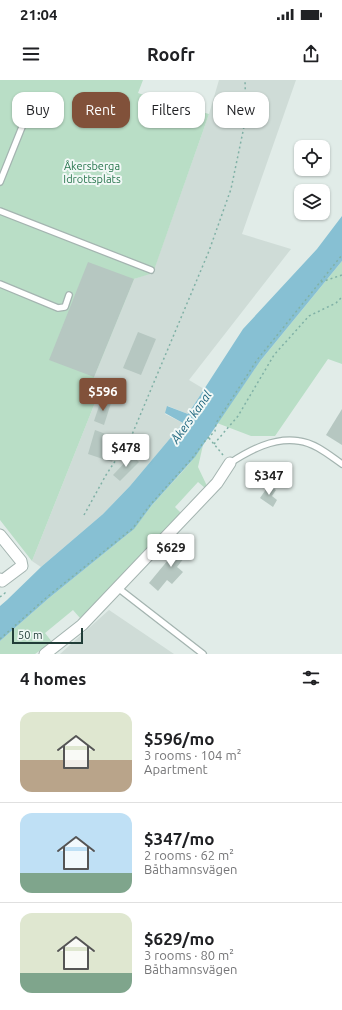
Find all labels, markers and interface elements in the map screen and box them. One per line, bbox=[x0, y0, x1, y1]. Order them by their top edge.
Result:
text: 21:04 bbox=[20, 6, 58, 23]
icon: menu bbox=[20, 43, 42, 65]
icon: share bbox=[300, 43, 322, 65]
text: Roofr bbox=[147, 44, 195, 64]
chip: Buy bbox=[12, 92, 64, 128]
chip: Rent bbox=[72, 92, 130, 128]
chip: Filters bbox=[138, 92, 205, 128]
chip: New bbox=[213, 92, 269, 128]
map controls bbox=[294, 140, 330, 220]
button: locate bbox=[294, 140, 330, 176]
park label: Åkersberga Idrottsplats bbox=[63, 160, 121, 185]
button: layers bbox=[294, 184, 330, 220]
pin: $596 bbox=[79, 378, 127, 412]
text: $596 bbox=[88, 384, 118, 398]
water label: Åkers kanal bbox=[168, 388, 214, 447]
pin: $478 bbox=[102, 434, 150, 468]
text: $478 bbox=[111, 440, 141, 454]
pin: $347 bbox=[245, 462, 293, 496]
text: $347 bbox=[254, 468, 284, 482]
pin: $629 bbox=[147, 534, 195, 568]
text: $629 bbox=[156, 540, 186, 554]
scale bar bbox=[12, 626, 83, 645]
text: 50 m bbox=[18, 629, 42, 641]
icon: filters bbox=[300, 667, 322, 689]
text: 4 homes bbox=[20, 669, 86, 688]
icon: home bbox=[52, 728, 100, 776]
text: $596/mo bbox=[144, 729, 214, 748]
text: 3 rooms · 104 m² bbox=[144, 748, 241, 762]
text: Apartment bbox=[144, 762, 208, 776]
icon: home bbox=[52, 829, 100, 877]
text: $347/mo bbox=[144, 829, 214, 848]
text: 2 rooms · 62 m² bbox=[144, 848, 234, 862]
text: Båthamnsvägen bbox=[144, 862, 238, 876]
icon: home bbox=[52, 929, 100, 977]
text: $629/mo bbox=[144, 929, 214, 948]
text: 3 rooms · 80 m² bbox=[144, 948, 234, 962]
text: Båthamnsvägen bbox=[144, 962, 238, 976]

